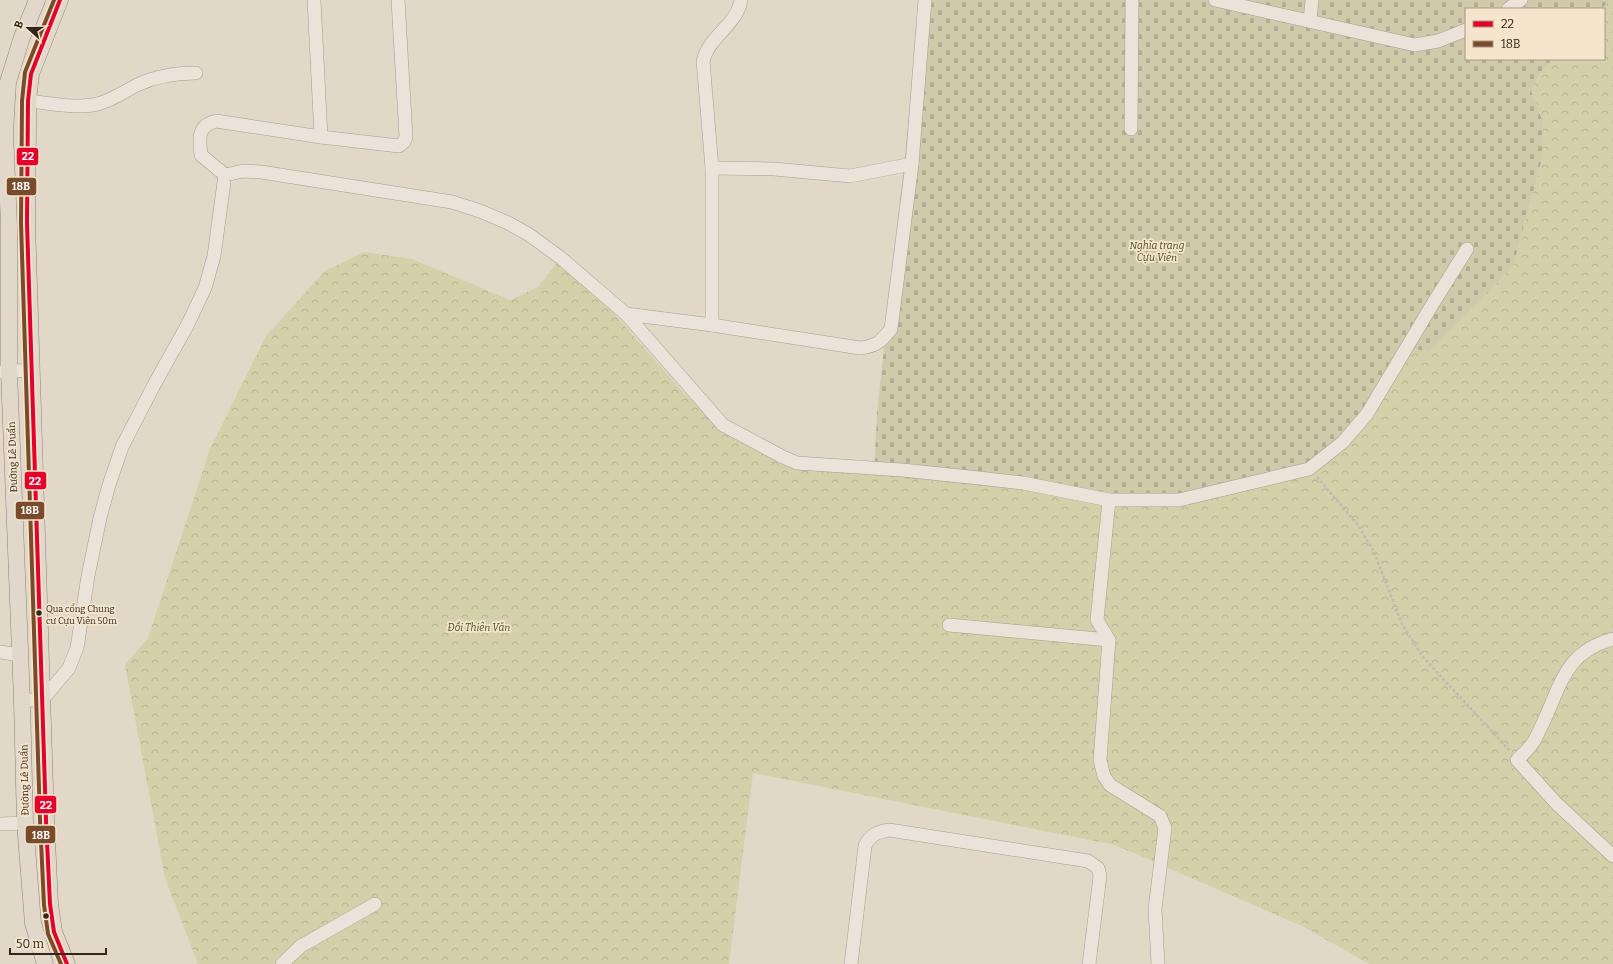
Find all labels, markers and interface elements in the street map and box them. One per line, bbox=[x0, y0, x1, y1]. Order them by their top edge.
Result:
north arrow bbox=[8, 8, 48, 48]
legend bbox=[1465, 8, 1605, 60]
text: 22 bbox=[1501, 17, 1514, 31]
text: B bbox=[12, 19, 26, 30]
text: 18B bbox=[1501, 37, 1520, 51]
line badge: 22 bbox=[16, 147, 39, 166]
text: 22 bbox=[22, 150, 34, 163]
line badge: 18B bbox=[6, 177, 37, 196]
text: 18B bbox=[12, 180, 30, 193]
park label: Nghĩa trang Cựu Viên bbox=[1130, 240, 1185, 264]
street label: Đường Lê Duẩn bbox=[5, 421, 20, 493]
line badge: 22 bbox=[24, 471, 47, 490]
text: 22 bbox=[29, 475, 41, 488]
line badge: 18B bbox=[15, 501, 45, 520]
text: 18B bbox=[21, 504, 39, 517]
place label: Qua cổng Chung cư Cựu Viên 50m bbox=[46, 603, 117, 627]
marker: Qua cổng Chung cư Cựu Viên 50m bbox=[34, 608, 44, 618]
park label: Đồi Thiên Văn bbox=[448, 620, 510, 634]
street label: Đường Lê Duẩn bbox=[17, 744, 32, 816]
line badge: 22 bbox=[34, 795, 57, 814]
text: 22 bbox=[40, 799, 52, 812]
line badge: 18B bbox=[25, 825, 56, 844]
text: 18B bbox=[32, 829, 50, 842]
unlabelled marker bbox=[41, 911, 51, 921]
scale bar bbox=[10, 930, 106, 956]
text: 50 m bbox=[16, 937, 45, 951]

